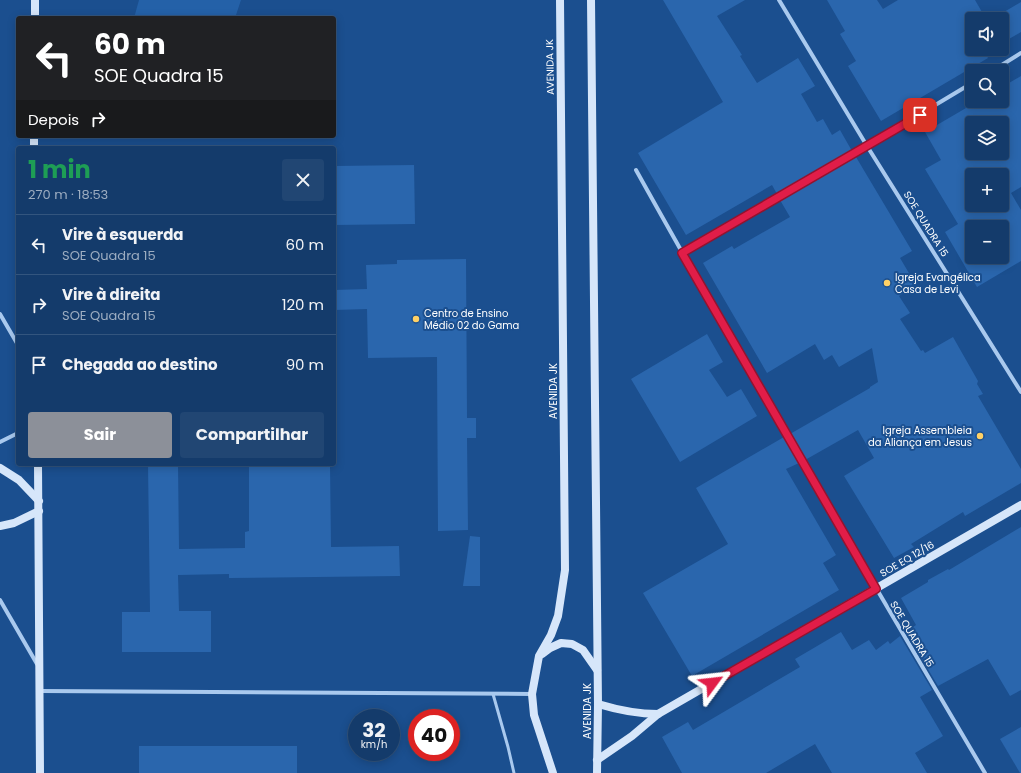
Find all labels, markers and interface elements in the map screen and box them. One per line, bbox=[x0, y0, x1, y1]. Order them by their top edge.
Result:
map controls bbox=[965, 12, 1009, 264]
button: sound bbox=[965, 12, 1009, 56]
text: 60 m bbox=[94, 25, 166, 64]
icon: left bbox=[28, 32, 80, 84]
street label: AVENIDA JK bbox=[542, 39, 558, 95]
text: SOE Quadra 15 bbox=[94, 63, 224, 88]
button: search bbox=[965, 64, 1009, 108]
pin bbox=[903, 98, 937, 132]
icon: arrive bbox=[909, 104, 931, 126]
icon: right bbox=[87, 108, 109, 130]
text: Depois bbox=[28, 109, 79, 130]
button: layers bbox=[965, 116, 1009, 160]
text: 1 min bbox=[28, 153, 91, 186]
button: close bbox=[282, 159, 324, 201]
button: + bbox=[965, 168, 1009, 212]
text: 270 m · 18:53 bbox=[28, 185, 108, 204]
street label: SOE QUADRA 15 bbox=[900, 188, 952, 260]
button: − bbox=[965, 220, 1009, 264]
text: Vire à esquerda bbox=[62, 224, 184, 245]
icon: left bbox=[28, 234, 50, 256]
text: 60 m bbox=[286, 234, 324, 255]
text: SOE Quadra 15 bbox=[62, 246, 156, 265]
place label: Igreja Evangélica Casa de Levi bbox=[895, 270, 981, 297]
marker: Igreja Evangélica Casa de Levi bbox=[882, 278, 892, 288]
text: Vire à direita bbox=[62, 284, 161, 305]
icon: right bbox=[28, 294, 50, 316]
text: 120 m bbox=[282, 294, 324, 315]
text: SOE Quadra 15 bbox=[62, 306, 156, 325]
place label: Centro de Ensino Médio 02 do Gama bbox=[424, 306, 519, 333]
marker: Centro de Ensino Médio 02 do Gama bbox=[411, 314, 421, 324]
icon: arrive bbox=[28, 354, 50, 376]
text: Chegada ao destino bbox=[62, 354, 218, 375]
text: 90 m bbox=[286, 354, 324, 375]
street label: AVENIDA JK bbox=[546, 363, 561, 419]
button: Sair bbox=[28, 412, 172, 458]
button: Compartilhar bbox=[180, 412, 324, 458]
place label: Igreja Assembleia da Aliança em Jesus bbox=[868, 423, 972, 450]
marker: Igreja Assembleia da Aliança em Jesus bbox=[975, 431, 985, 441]
street label: SOE EQ 12/16 bbox=[877, 537, 937, 581]
street label: SOE QUADRA 15 bbox=[886, 598, 938, 670]
position arrow bbox=[691, 662, 733, 704]
street label: AVENIDA JK bbox=[580, 683, 595, 739]
speed limit sign: 40 bbox=[408, 709, 460, 761]
text: 32 bbox=[362, 716, 386, 744]
text: km/h bbox=[361, 737, 387, 752]

